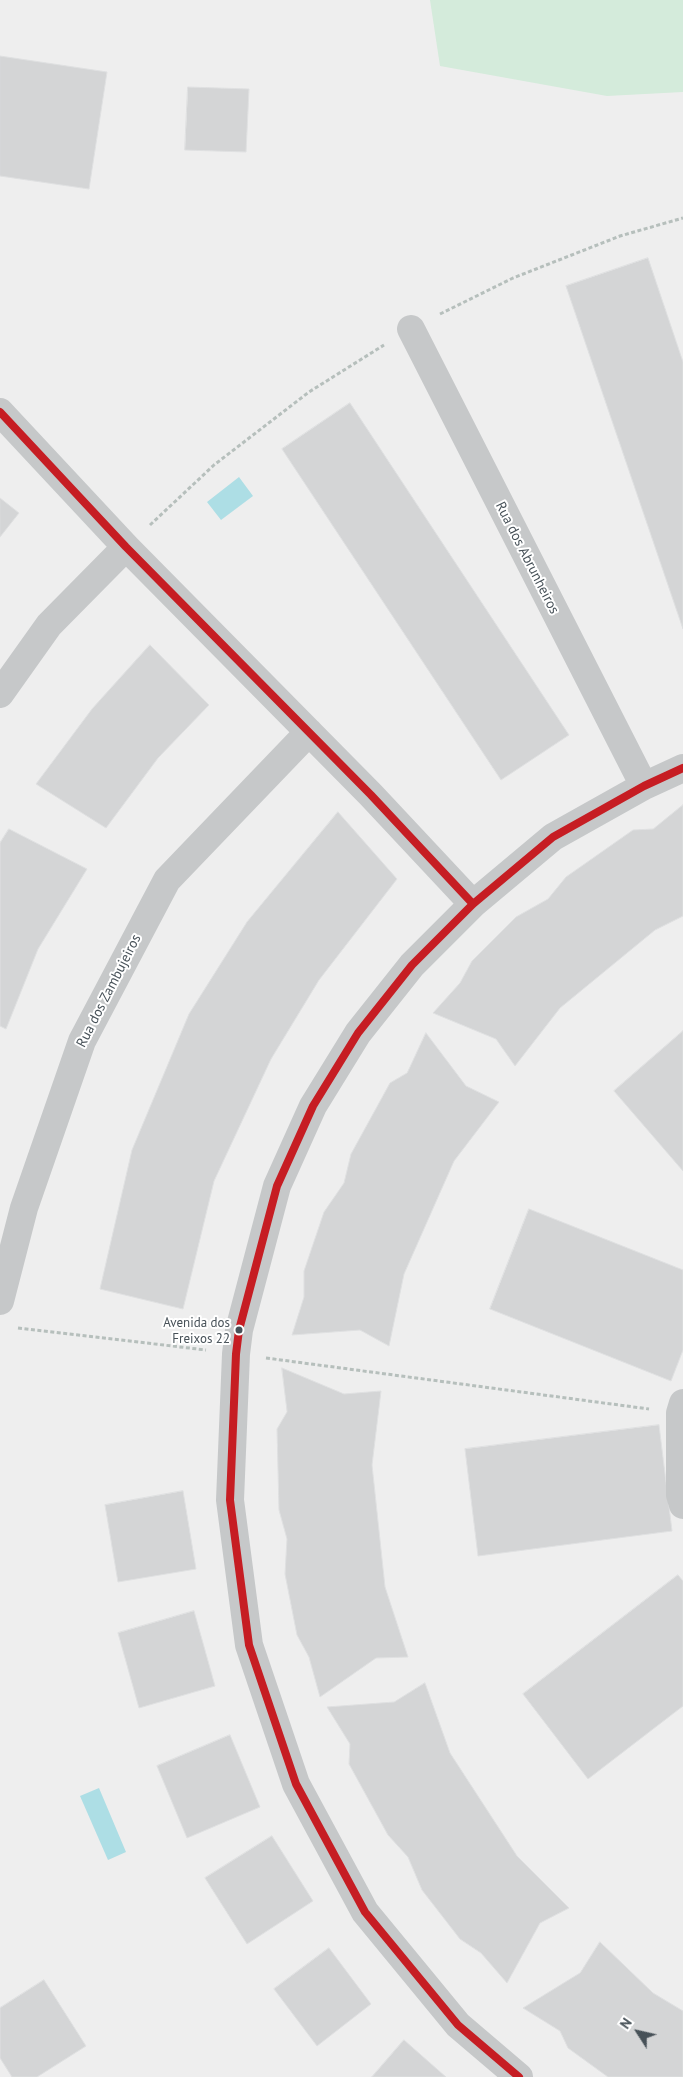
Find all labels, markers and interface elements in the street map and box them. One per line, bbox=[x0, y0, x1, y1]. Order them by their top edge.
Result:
street label: Rua dos Abrunheiros bbox=[491, 499, 563, 617]
street label: Rua dos Zambujeiros bbox=[73, 932, 145, 1050]
place label: Avenida dos Freixos 22 bbox=[163, 1315, 230, 1346]
marker: Avenida dos Freixos 22 bbox=[234, 1325, 244, 1335]
north arrow bbox=[613, 2007, 663, 2057]
text: N bbox=[616, 2014, 636, 2032]

